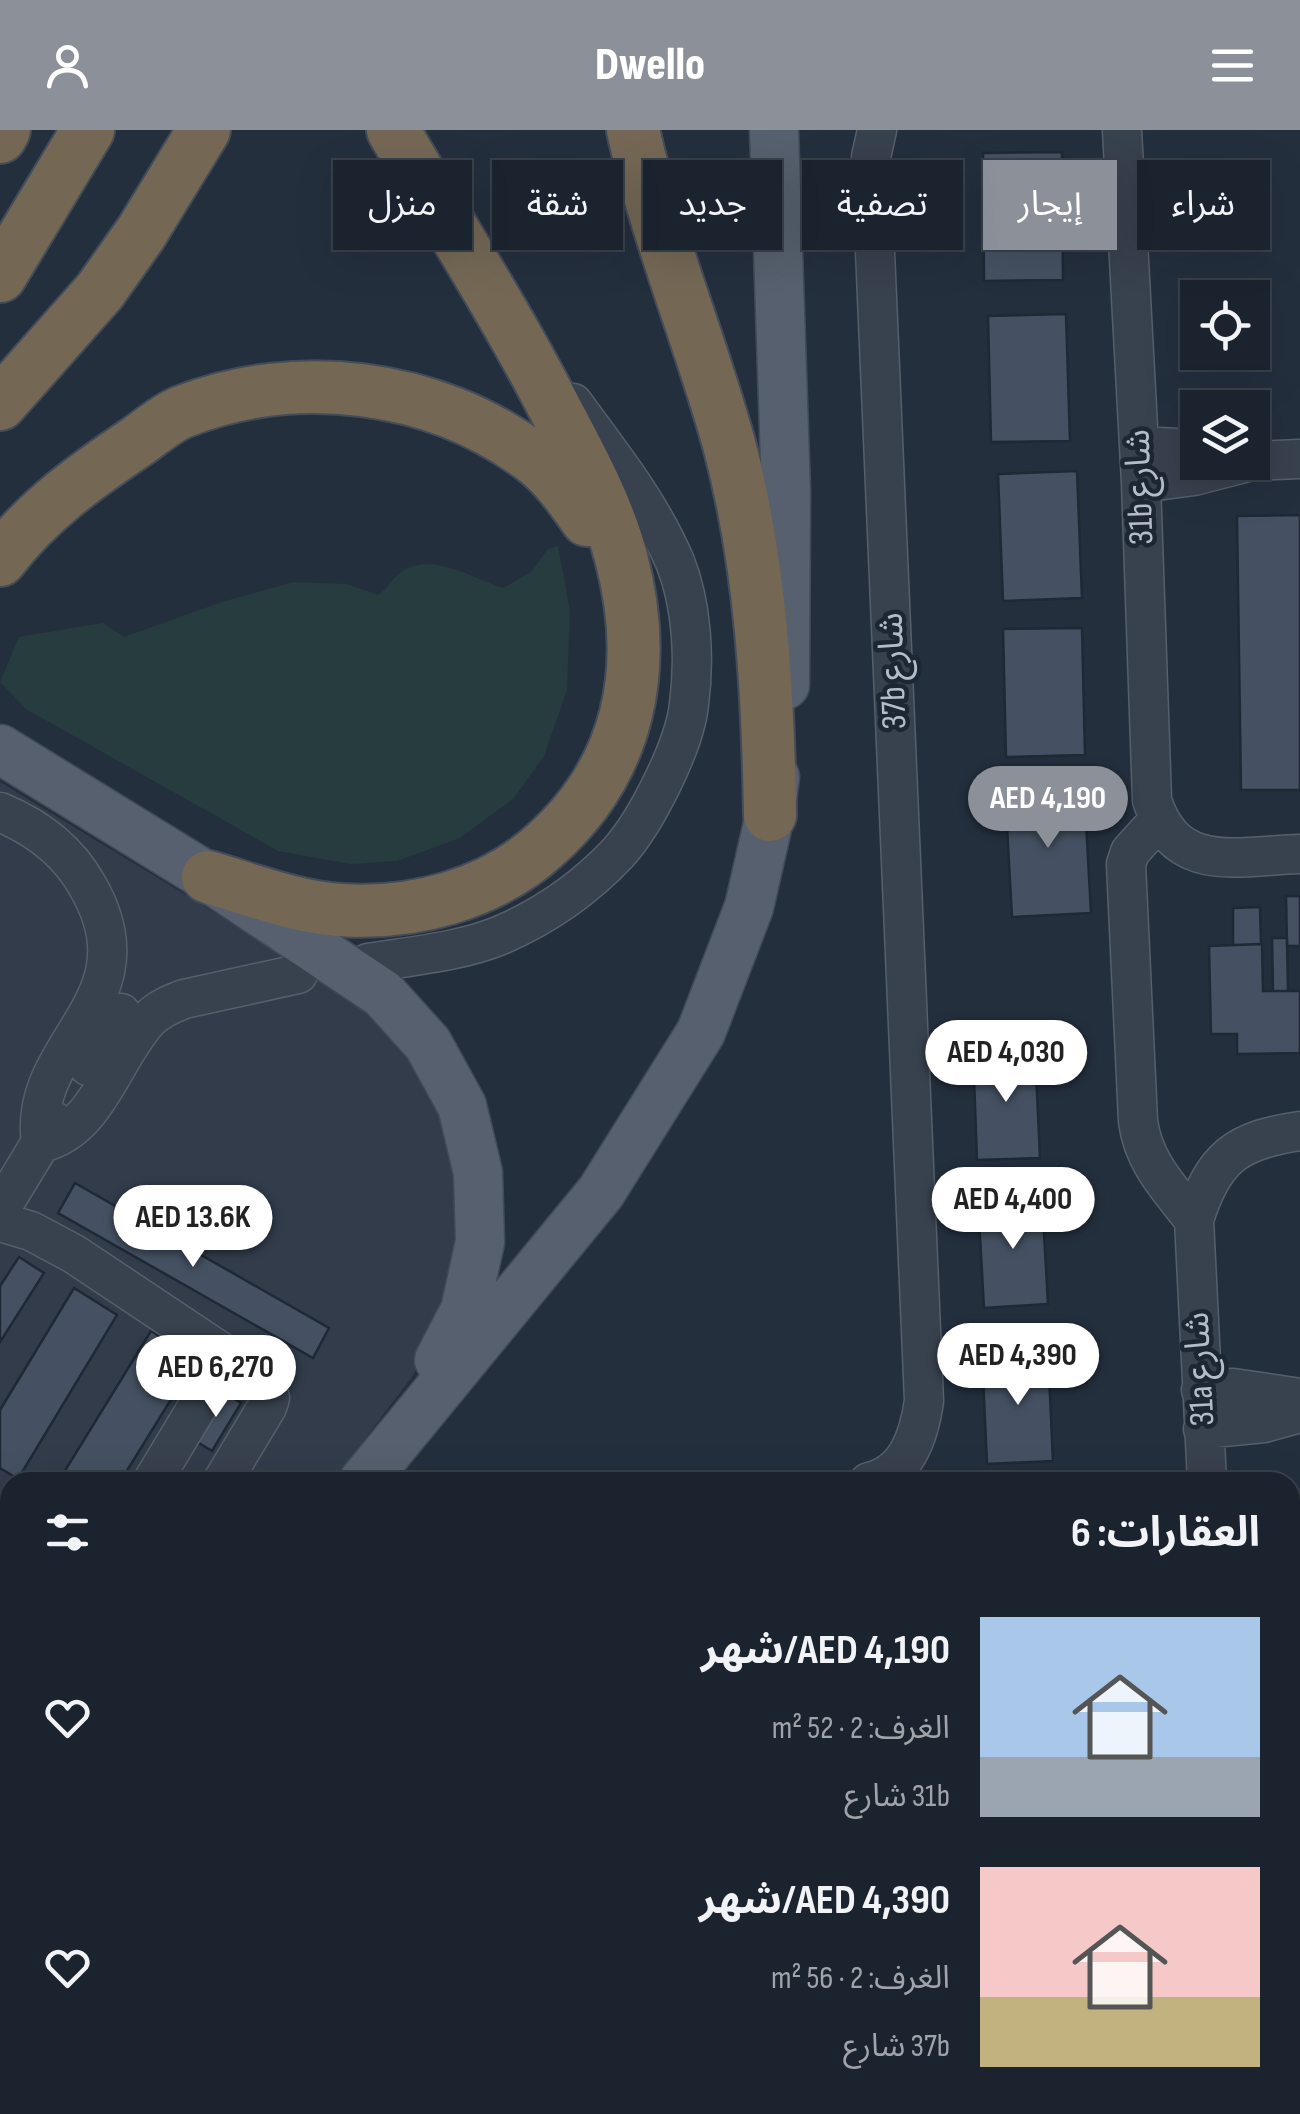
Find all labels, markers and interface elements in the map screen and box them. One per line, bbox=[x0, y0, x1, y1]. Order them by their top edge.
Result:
icon: person bbox=[40, 38, 95, 93]
text: Dwello bbox=[595, 38, 705, 93]
icon: menu bbox=[1205, 38, 1260, 93]
chip: منزل bbox=[333, 160, 472, 250]
chip: شقة bbox=[492, 160, 623, 250]
chip: جديد bbox=[643, 160, 782, 250]
chip: تصفية bbox=[802, 160, 963, 250]
chip: إيجار bbox=[983, 160, 1117, 250]
chip: شراء bbox=[1137, 160, 1270, 250]
map controls bbox=[1180, 280, 1270, 480]
button: locate bbox=[1180, 280, 1270, 370]
button: layers bbox=[1180, 390, 1270, 480]
street label: 31b شارع bbox=[1116, 428, 1167, 546]
street label: 37b شارع bbox=[869, 612, 920, 730]
pin: AED 4,190 bbox=[934, 766, 1162, 851]
text: AED 4,190 bbox=[990, 779, 1106, 818]
pin: AED 4,030 bbox=[892, 1020, 1120, 1105]
text: AED 4,030 bbox=[947, 1033, 1065, 1072]
pin: AED 4,400 bbox=[899, 1167, 1127, 1252]
text: AED 4,400 bbox=[954, 1180, 1072, 1219]
pin: AED 13.6K bbox=[79, 1185, 307, 1270]
text: AED 13.6K bbox=[135, 1198, 251, 1237]
street label: 31a شارع bbox=[1176, 1311, 1227, 1427]
pin: AED 4,390 bbox=[904, 1323, 1132, 1408]
pin: AED 6,270 bbox=[102, 1335, 330, 1420]
text: AED 4,390 bbox=[959, 1336, 1077, 1375]
text: AED 6,270 bbox=[158, 1348, 274, 1387]
icon: filters bbox=[40, 1505, 95, 1560]
text: العقارات: 6 bbox=[1071, 1508, 1260, 1559]
text: AED 4,190/شهر bbox=[701, 1625, 950, 1676]
icon: home bbox=[1060, 1657, 1180, 1777]
icon: heart bbox=[40, 1690, 95, 1745]
text: الغرف: 2 · 52 m² bbox=[772, 1709, 950, 1748]
text: 31b شارع bbox=[844, 1777, 950, 1816]
text: AED 4,390/شهر bbox=[699, 1875, 950, 1926]
icon: home bbox=[1060, 1907, 1180, 2027]
icon: heart bbox=[40, 1940, 95, 1995]
text: الغرف: 2 · 56 m² bbox=[771, 1959, 950, 1998]
text: 37b شارع bbox=[843, 2027, 950, 2066]

